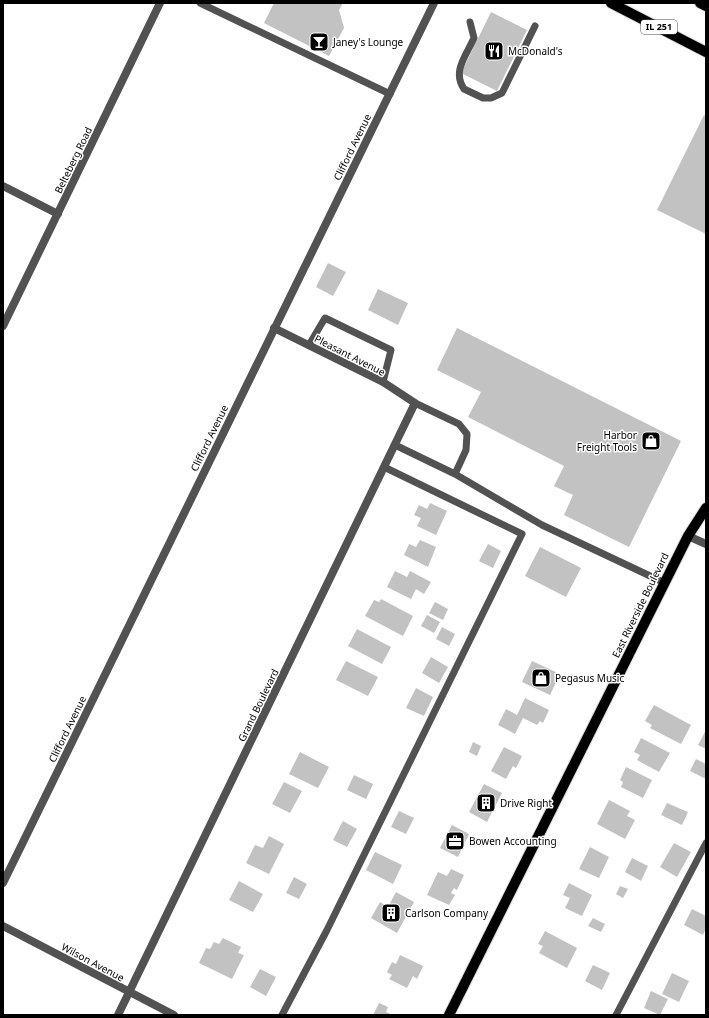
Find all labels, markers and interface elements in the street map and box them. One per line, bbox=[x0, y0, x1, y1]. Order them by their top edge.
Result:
road number: IL 251 bbox=[641, 20, 677, 34]
bar icon: Janey's Lounge bbox=[308, 31, 330, 53]
place label: Janey's Lounge bbox=[332, 35, 404, 49]
restaurant icon: McDonald's bbox=[483, 40, 505, 62]
place label: McDonald's bbox=[508, 44, 563, 58]
street label: Clifford Avenue bbox=[330, 111, 374, 183]
street label: Belteberg Road bbox=[51, 124, 95, 196]
street label: Pleasant Avenue bbox=[312, 331, 388, 379]
street label: Clifford Avenue bbox=[187, 402, 231, 474]
place label: Harbor Freight Tools bbox=[577, 428, 637, 454]
shop icon: Harbor Freight Tools bbox=[640, 430, 662, 452]
street label: East Riverside Boulevard bbox=[608, 550, 672, 660]
street label: Grand Boulevard bbox=[234, 666, 282, 744]
shop icon: Pegasus Music bbox=[530, 667, 552, 689]
place label: Pegasus Music bbox=[555, 671, 624, 685]
street label: Clifford Avenue bbox=[45, 693, 89, 765]
building icon: Drive Right bbox=[475, 792, 497, 814]
place label: Drive Right bbox=[500, 796, 552, 810]
office icon: Bowen Accounting bbox=[444, 830, 466, 852]
place label: Bowen Accounting bbox=[469, 834, 557, 848]
building icon: Carlson Company bbox=[380, 902, 402, 924]
place label: Carlson Company bbox=[405, 906, 489, 920]
street label: Wilson Avenue bbox=[59, 940, 127, 985]

